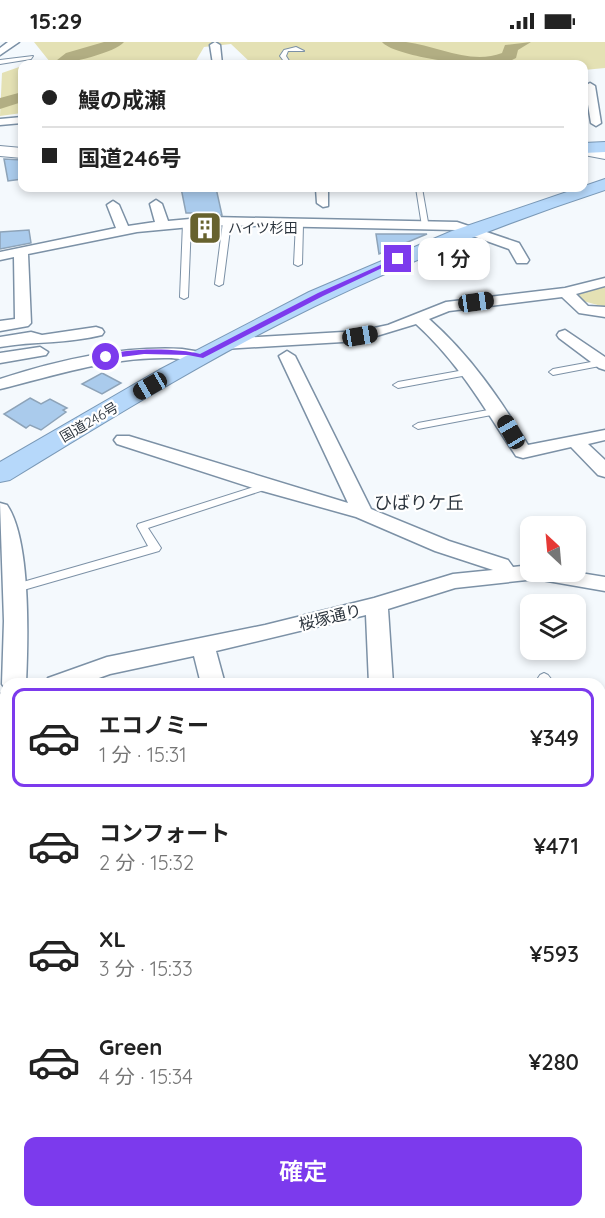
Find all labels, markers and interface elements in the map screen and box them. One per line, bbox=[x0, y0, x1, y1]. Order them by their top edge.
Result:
text: 15:29 bbox=[30, 7, 82, 35]
text: 鰻の成瀬 bbox=[78, 86, 166, 114]
text: 国道246号 bbox=[78, 144, 182, 172]
building icon: ハイツ杉田 bbox=[187, 210, 223, 246]
place label: ハイツ杉田 bbox=[228, 219, 298, 237]
callout: 1 分 bbox=[419, 238, 491, 280]
route end bbox=[384, 245, 411, 272]
text: 1 分 bbox=[437, 246, 471, 271]
car bbox=[457, 291, 495, 313]
car bbox=[341, 324, 379, 348]
route start bbox=[92, 343, 119, 370]
car bbox=[130, 369, 170, 403]
street label: 国道246号 bbox=[57, 398, 121, 446]
car bbox=[494, 412, 528, 452]
district label: ひばりケ丘 bbox=[374, 491, 464, 514]
north arrow bbox=[520, 516, 586, 582]
map controls bbox=[520, 516, 586, 660]
button: layers bbox=[520, 594, 586, 660]
street label: 桜塚通り bbox=[297, 600, 363, 634]
icon: car bbox=[27, 711, 81, 765]
text: エコノミー bbox=[99, 711, 209, 739]
text: ¥349 bbox=[530, 724, 579, 752]
text: 1 分 · 15:31 bbox=[99, 742, 187, 767]
icon: car bbox=[27, 819, 81, 873]
text: コンフォート bbox=[99, 819, 230, 847]
text: ¥471 bbox=[533, 832, 579, 860]
text: 2 分 · 15:32 bbox=[99, 850, 194, 875]
text: XL bbox=[99, 925, 126, 953]
icon: car bbox=[27, 927, 81, 981]
text: ¥593 bbox=[530, 940, 579, 968]
text: 3 分 · 15:33 bbox=[99, 956, 193, 981]
text: Green bbox=[99, 1033, 162, 1061]
icon: car bbox=[27, 1035, 81, 1089]
text: ¥280 bbox=[528, 1048, 579, 1076]
text: 4 分 · 15:34 bbox=[99, 1064, 193, 1089]
button: 確定 bbox=[24, 1137, 582, 1206]

